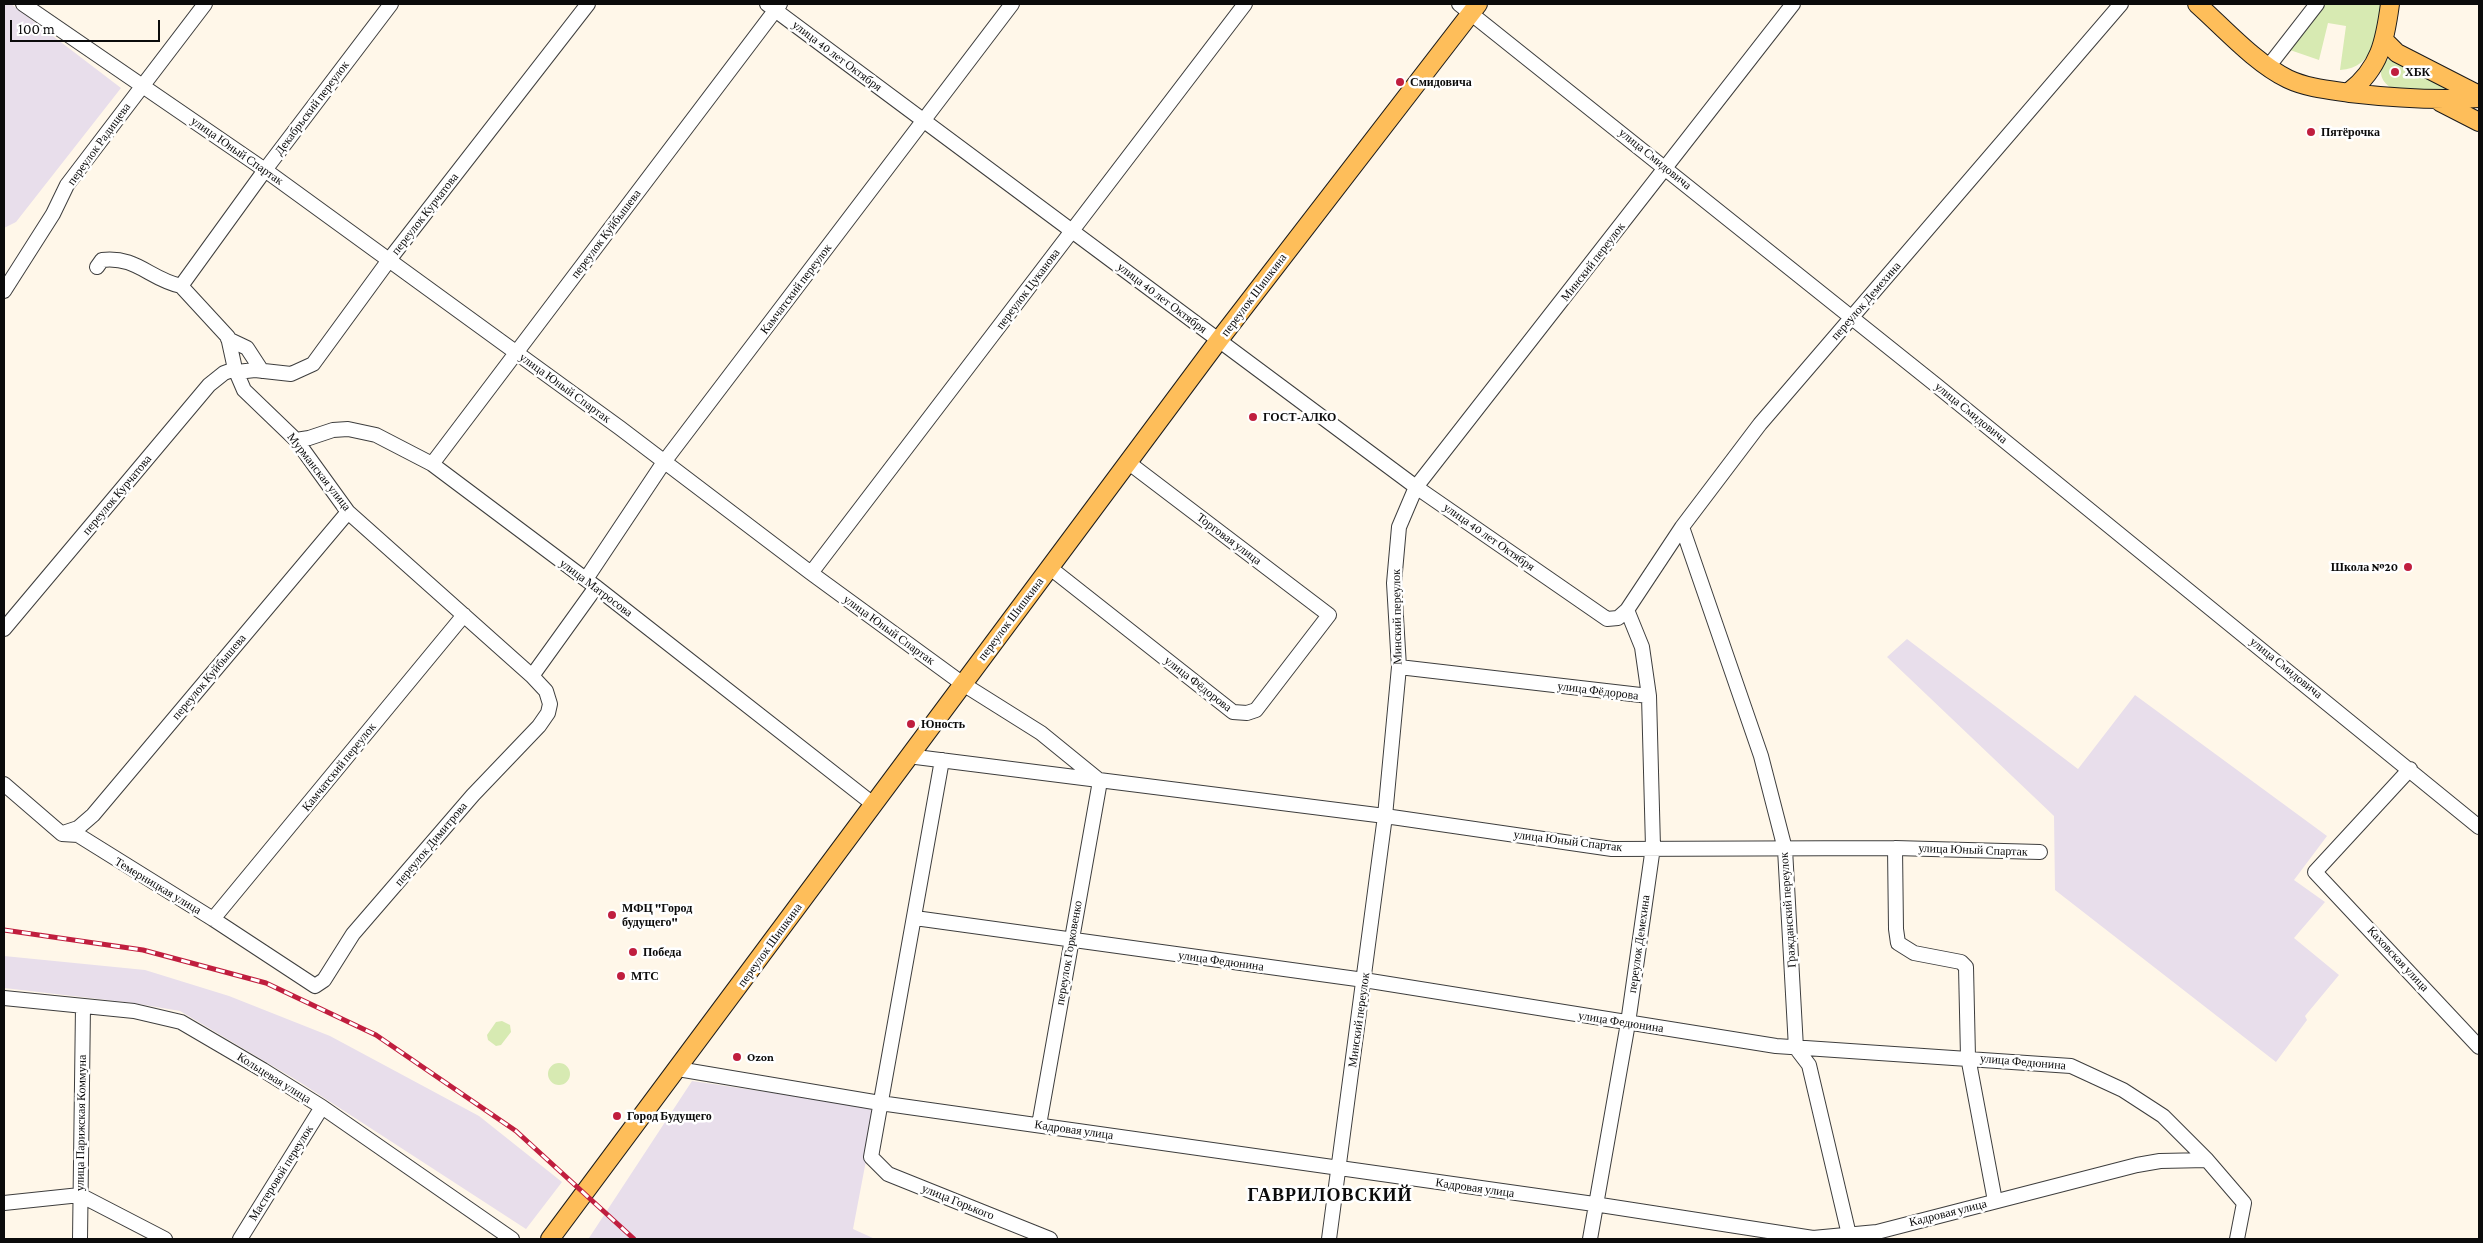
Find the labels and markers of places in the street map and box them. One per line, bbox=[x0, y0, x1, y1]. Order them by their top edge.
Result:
place label: ХБК bbox=[2405, 65, 2430, 79]
marker: ХБК bbox=[2389, 66, 2401, 78]
place label: Смидовича bbox=[1410, 75, 1472, 89]
marker: Смидовича bbox=[1394, 76, 1406, 88]
place label: Пятёрочка bbox=[2321, 125, 2380, 139]
marker: Пятёрочка bbox=[2305, 126, 2317, 138]
place label: ГОСТ-АЛКО bbox=[1263, 410, 1336, 424]
marker: ГОСТ-АЛКО bbox=[1247, 411, 1259, 423]
place label: Школа №20 bbox=[2331, 560, 2398, 574]
marker: Школа №20 bbox=[2402, 561, 2414, 573]
place label: Юность bbox=[921, 717, 965, 731]
marker: Юность bbox=[905, 718, 917, 730]
place label: МФЦ "Город будущего" bbox=[622, 901, 692, 929]
marker: МФЦ "Город будущего" bbox=[606, 909, 618, 921]
place label: Победа bbox=[643, 945, 681, 959]
marker: Победа bbox=[627, 946, 639, 958]
place label: МТС bbox=[631, 969, 659, 983]
marker: МТС bbox=[615, 970, 627, 982]
place label: Ozon bbox=[747, 1050, 774, 1064]
marker: Ozon bbox=[731, 1051, 743, 1063]
place label: Город Будущего bbox=[627, 1109, 712, 1123]
marker: Город Будущего bbox=[611, 1110, 623, 1122]

